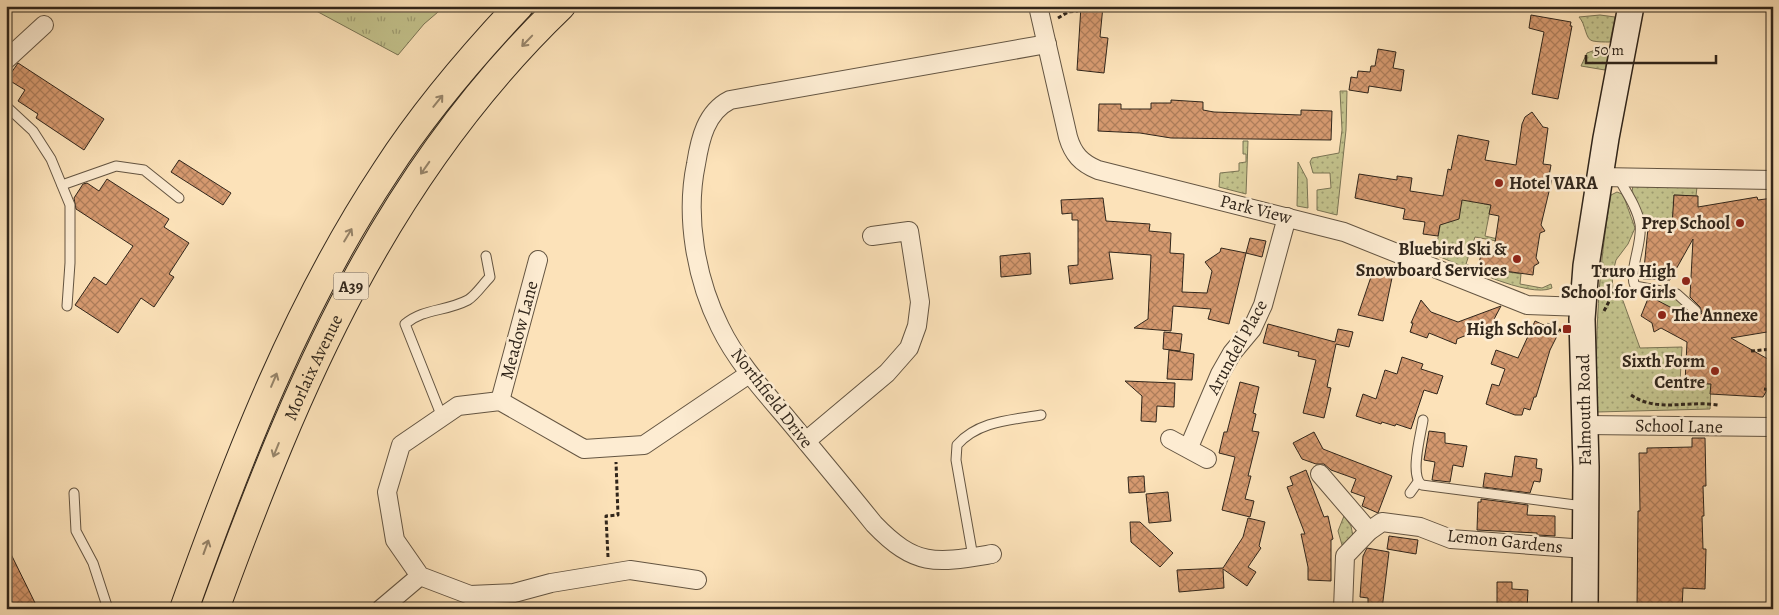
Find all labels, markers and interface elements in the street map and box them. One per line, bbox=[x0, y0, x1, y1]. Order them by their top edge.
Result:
scale bar bbox=[1586, 32, 1716, 64]
one-way arrow bbox=[521, 35, 533, 47]
text: 50 m bbox=[1594, 40, 1624, 60]
one-way arrow bbox=[433, 94, 444, 107]
one-way arrow bbox=[420, 160, 430, 174]
place label: Hotel VARA bbox=[1509, 171, 1599, 195]
marker: Hotel VARA bbox=[1493, 177, 1505, 189]
street label: Park View bbox=[1217, 188, 1295, 230]
place label: Prep School bbox=[1641, 211, 1730, 235]
marker: Prep School bbox=[1734, 217, 1746, 229]
one-way arrow bbox=[343, 229, 353, 243]
place label: Bluebird Ski & Snowboard Services bbox=[1356, 237, 1507, 282]
marker: Bluebird Ski & Snowboard Services bbox=[1511, 253, 1523, 265]
place label: Truro High School for Girls bbox=[1561, 259, 1676, 304]
road number: A39 bbox=[334, 272, 368, 300]
marker: Truro High School for Girls bbox=[1680, 275, 1692, 287]
street label: Meadow Lane bbox=[494, 278, 544, 382]
street label: Arundell Place bbox=[1201, 295, 1273, 400]
place label: The Annexe bbox=[1672, 303, 1758, 327]
marker: The Annexe bbox=[1656, 309, 1668, 321]
street label: Morlaix Avenue bbox=[278, 310, 348, 424]
place label: High School bbox=[1466, 317, 1557, 341]
marker: High School bbox=[1561, 323, 1573, 335]
street label: Northfield Drive bbox=[725, 343, 819, 453]
place label: Sixth Form Centre bbox=[1622, 349, 1705, 394]
street label: Falmouth Road bbox=[1571, 354, 1597, 466]
marker: Sixth Form Centre bbox=[1709, 365, 1721, 377]
one-way arrow bbox=[270, 373, 279, 388]
street label: School Lane bbox=[1635, 413, 1723, 439]
one-way arrow bbox=[271, 442, 281, 457]
street label: Lemon Gardens bbox=[1446, 523, 1564, 559]
one-way arrow bbox=[202, 539, 211, 555]

